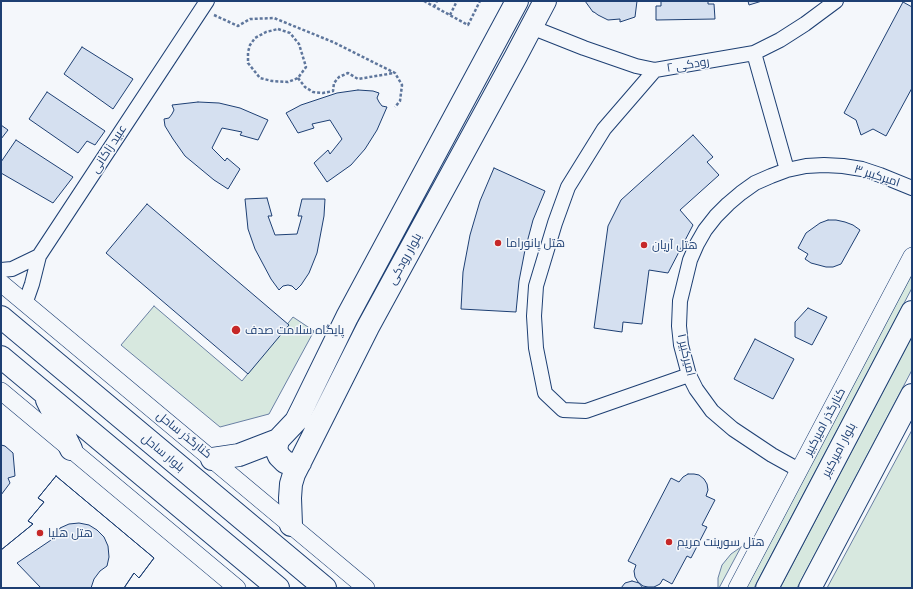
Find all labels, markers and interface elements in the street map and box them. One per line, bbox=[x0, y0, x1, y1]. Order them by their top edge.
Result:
street label: رودکی ۲ bbox=[666, 55, 710, 75]
street label: عبید زاکانی bbox=[88, 122, 130, 176]
street label: امیرکبیر ۳ bbox=[852, 162, 902, 190]
street label: بلوار رودکی bbox=[385, 231, 425, 287]
place label: هتل پانوراما bbox=[506, 236, 565, 250]
marker: هتل پانوراما bbox=[493, 238, 503, 248]
place label: هتل آریان bbox=[652, 238, 698, 252]
marker: هتل آریان bbox=[639, 240, 649, 250]
place label: پایگاه سلامت صدف bbox=[245, 323, 344, 337]
marker: پایگاه سلامت صدف bbox=[230, 324, 242, 336]
street label: امیرکبیر ۱ bbox=[674, 332, 698, 378]
street label: کنارگذر امیرکبیر bbox=[801, 386, 849, 458]
street label: کنارگذر ساحل bbox=[153, 408, 215, 462]
street label: بلوار امیرکبیر bbox=[819, 420, 859, 480]
street label: بلوار ساحل bbox=[139, 431, 187, 475]
place label: هتل هلیا bbox=[48, 526, 93, 540]
marker: هتل هلیا bbox=[35, 528, 45, 538]
place label: هتل سورینت مريم bbox=[677, 535, 764, 549]
marker: هتل سورینت مريم bbox=[664, 537, 674, 547]

